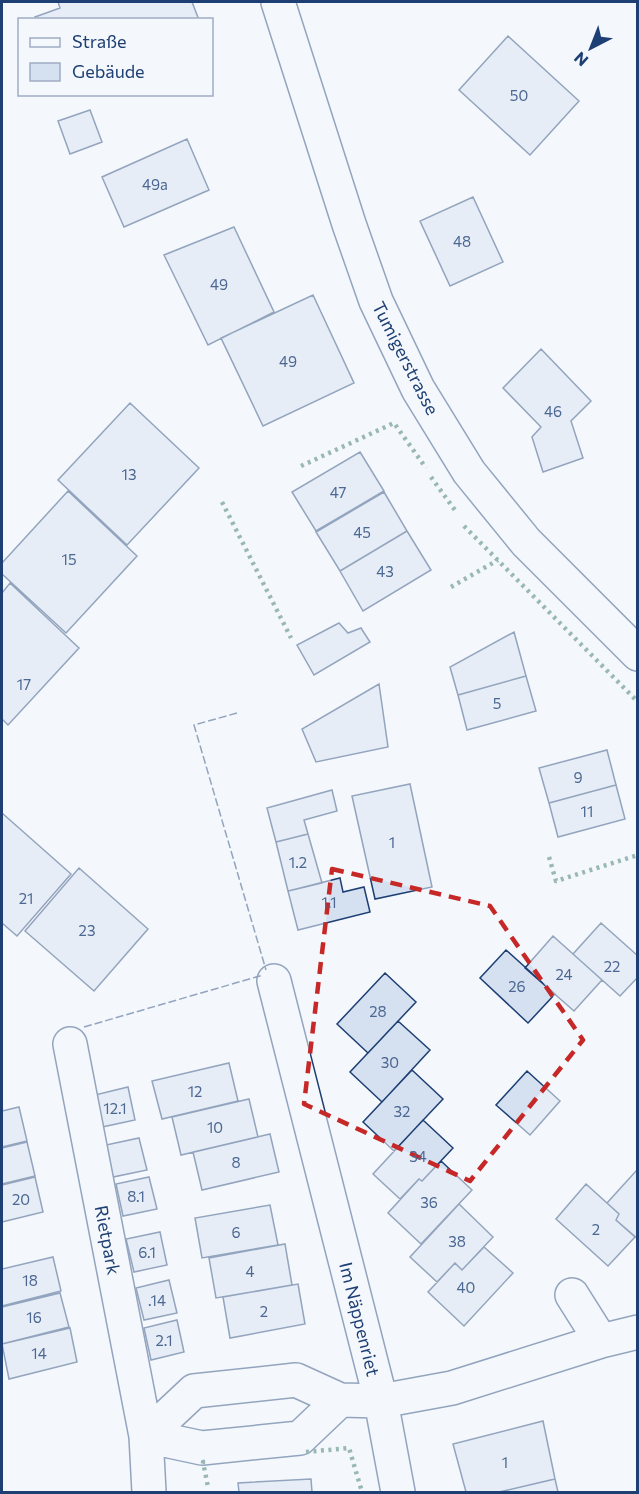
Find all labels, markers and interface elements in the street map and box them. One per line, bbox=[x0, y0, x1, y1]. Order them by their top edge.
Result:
legend bbox=[18, 18, 213, 96]
north arrow bbox=[561, 18, 621, 78]
text: Straße bbox=[72, 30, 127, 52]
text: N bbox=[570, 48, 591, 71]
text: Gebäude bbox=[72, 60, 145, 82]
house number: 50 bbox=[510, 86, 528, 104]
house number: 49a bbox=[142, 175, 168, 193]
house number: 48 bbox=[453, 232, 471, 250]
house number: 49 bbox=[210, 275, 228, 293]
street label: Tumigerstrasse bbox=[368, 298, 444, 418]
house number: 49 bbox=[279, 352, 297, 370]
house number: 46 bbox=[544, 402, 562, 420]
house number: 13 bbox=[122, 465, 136, 483]
house number: 47 bbox=[330, 483, 346, 501]
house number: 45 bbox=[353, 523, 371, 541]
house number: 15 bbox=[61, 550, 77, 568]
house number: 43 bbox=[376, 562, 394, 580]
house number: 17 bbox=[17, 675, 31, 693]
house number: 5 bbox=[493, 694, 501, 712]
house number: 9 bbox=[573, 768, 583, 786]
house number: 11 bbox=[581, 802, 593, 820]
house number: 1 bbox=[389, 833, 395, 851]
house number: 1.2 bbox=[289, 853, 307, 871]
house number: 21 bbox=[19, 889, 33, 907]
house number: 1.1 bbox=[321, 893, 337, 911]
house number: 23 bbox=[79, 921, 95, 939]
house number: 22 bbox=[604, 957, 620, 975]
house number: 24 bbox=[555, 965, 573, 983]
house number: 26 bbox=[508, 977, 526, 995]
house number: 28 bbox=[369, 1002, 387, 1020]
house number: 30 bbox=[381, 1053, 399, 1071]
house number: 12 bbox=[188, 1082, 202, 1100]
house number: 12.1 bbox=[103, 1099, 127, 1117]
house number: 32 bbox=[394, 1102, 410, 1120]
house number: 10 bbox=[207, 1118, 223, 1136]
house number: 34 bbox=[409, 1147, 427, 1165]
house number: 8 bbox=[231, 1153, 241, 1171]
house number: 8.1 bbox=[127, 1187, 145, 1205]
house number: 20 bbox=[12, 1190, 30, 1208]
house number: 36 bbox=[420, 1193, 438, 1211]
street label: Rietpark bbox=[90, 1203, 126, 1277]
house number: 2 bbox=[592, 1220, 600, 1238]
house number: 6 bbox=[231, 1223, 241, 1241]
house number: 38 bbox=[448, 1232, 466, 1250]
house number: 6.1 bbox=[138, 1243, 156, 1261]
street label: Im Näppenriet bbox=[335, 1260, 385, 1378]
house number: 4 bbox=[246, 1262, 255, 1280]
house number: 18 bbox=[22, 1271, 38, 1289]
house number: 40 bbox=[457, 1278, 475, 1296]
house number: .14 bbox=[148, 1291, 166, 1309]
house number: 2 bbox=[260, 1302, 268, 1320]
house number: 16 bbox=[26, 1308, 42, 1326]
house number: 2.1 bbox=[155, 1331, 173, 1349]
house number: 14 bbox=[31, 1344, 47, 1362]
house number: 1 bbox=[502, 1453, 508, 1471]

